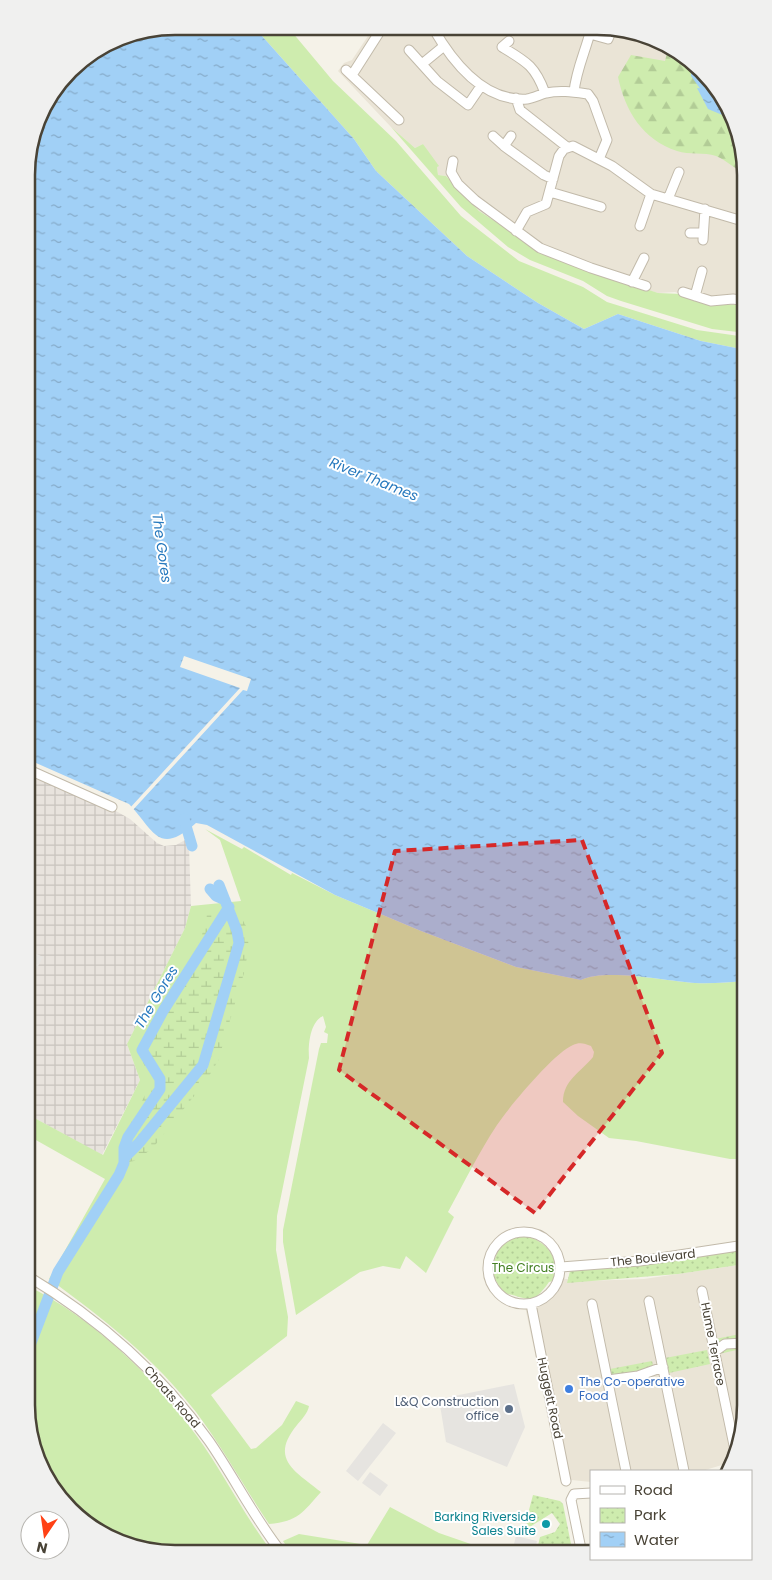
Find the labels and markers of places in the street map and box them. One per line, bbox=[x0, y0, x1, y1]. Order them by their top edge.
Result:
place label: The Co-operative Food bbox=[579, 1373, 685, 1404]
marker: The Co-operative Food bbox=[563, 1383, 575, 1395]
place label: L&Q Construction office bbox=[395, 1393, 499, 1424]
marker: L&Q Construction office bbox=[503, 1403, 515, 1415]
place label: Barking Riverside Sales Suite bbox=[434, 1508, 536, 1539]
marker: Barking Riverside Sales Suite bbox=[540, 1518, 552, 1530]

